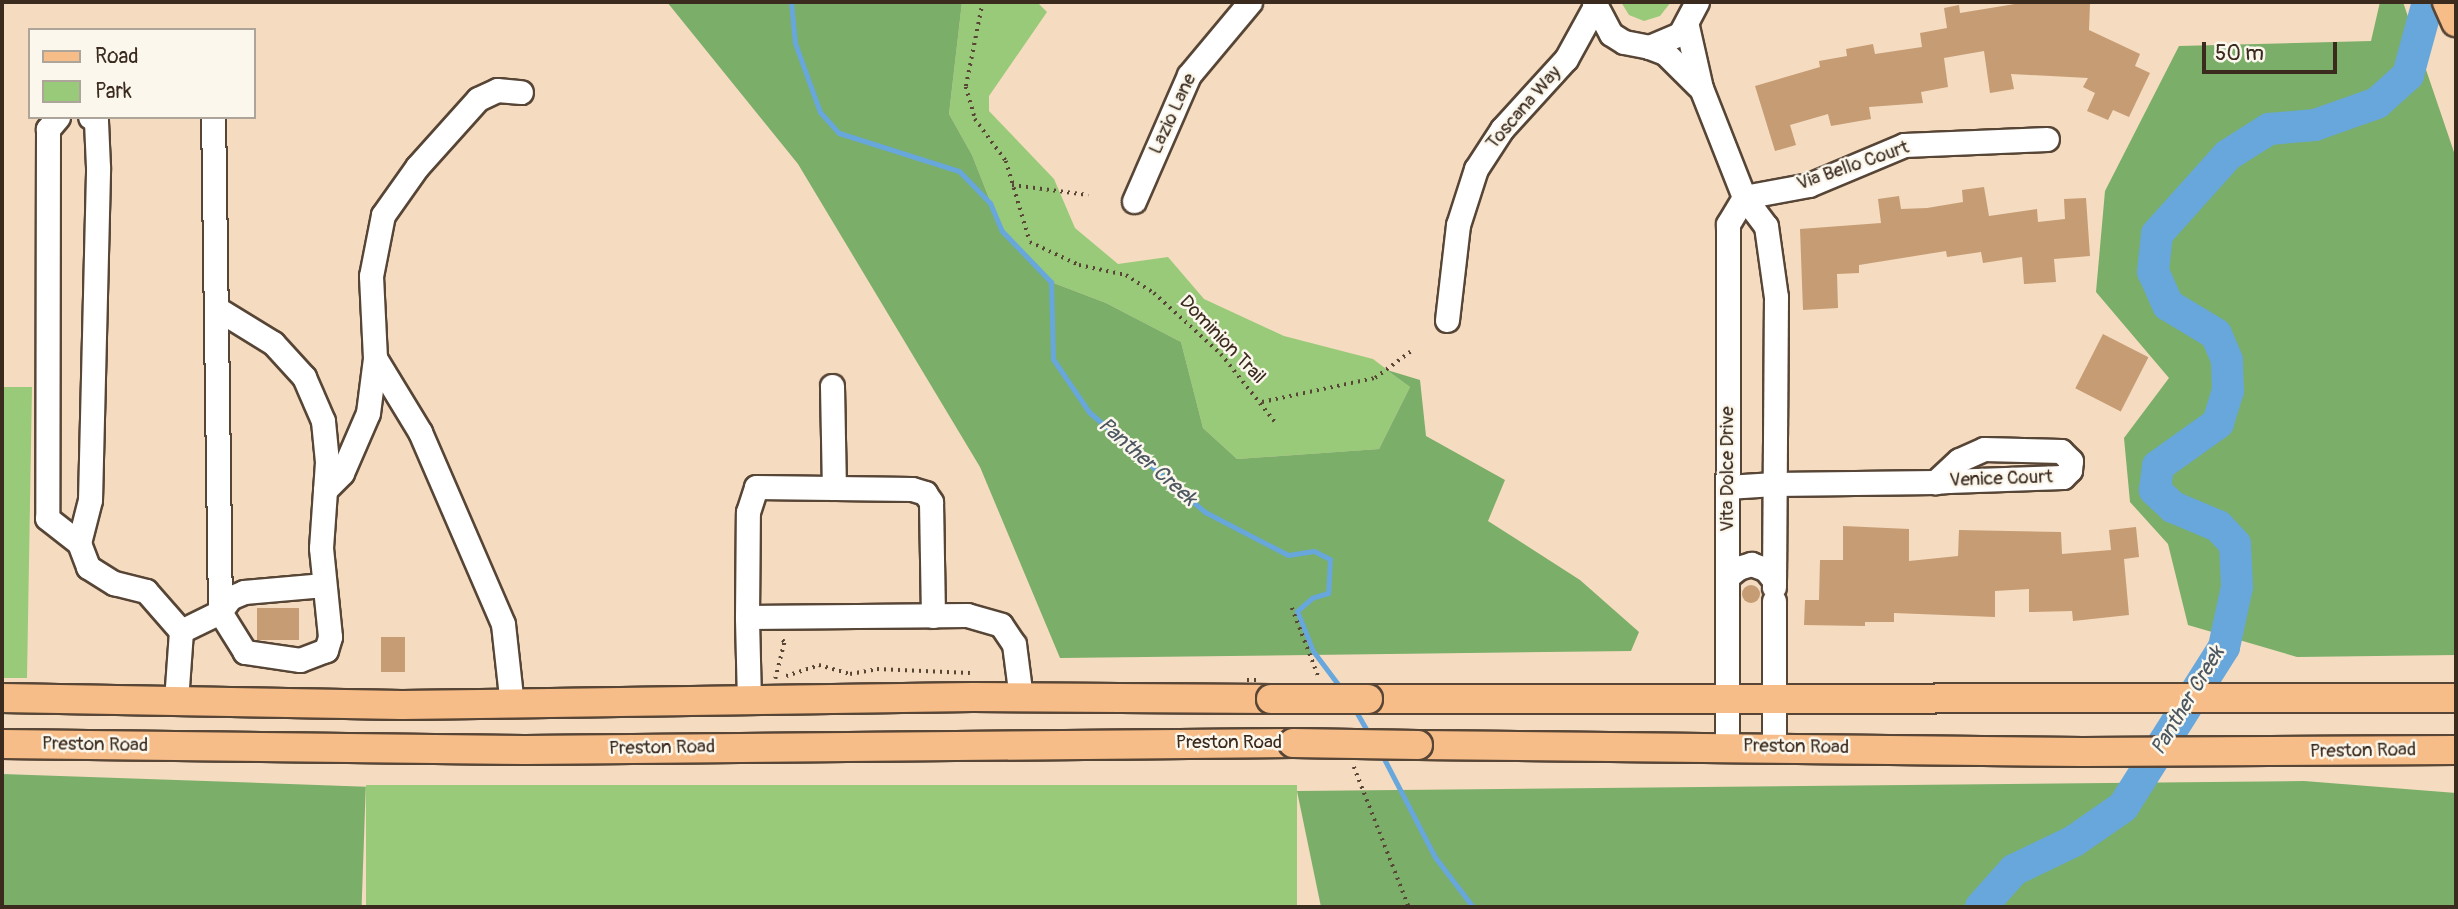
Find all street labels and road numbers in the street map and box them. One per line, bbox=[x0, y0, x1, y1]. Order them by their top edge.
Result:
street label: Toscana Way bbox=[1482, 62, 1566, 154]
street label: Lazio Lane bbox=[1144, 70, 1202, 158]
street label: Via Bello Court bbox=[1794, 136, 1912, 196]
street label: Dominion Trail bbox=[1174, 291, 1270, 389]
street label: Vita Dolce Drive bbox=[1717, 406, 1739, 532]
street label: Venice Court bbox=[1949, 466, 2053, 492]
street label: Preston Road bbox=[1176, 732, 1282, 754]
street label: Preston Road bbox=[42, 733, 148, 757]
street label: Preston Road bbox=[1743, 735, 1849, 759]
street label: Preston Road bbox=[609, 736, 715, 760]
street label: Preston Road bbox=[2310, 739, 2416, 763]

